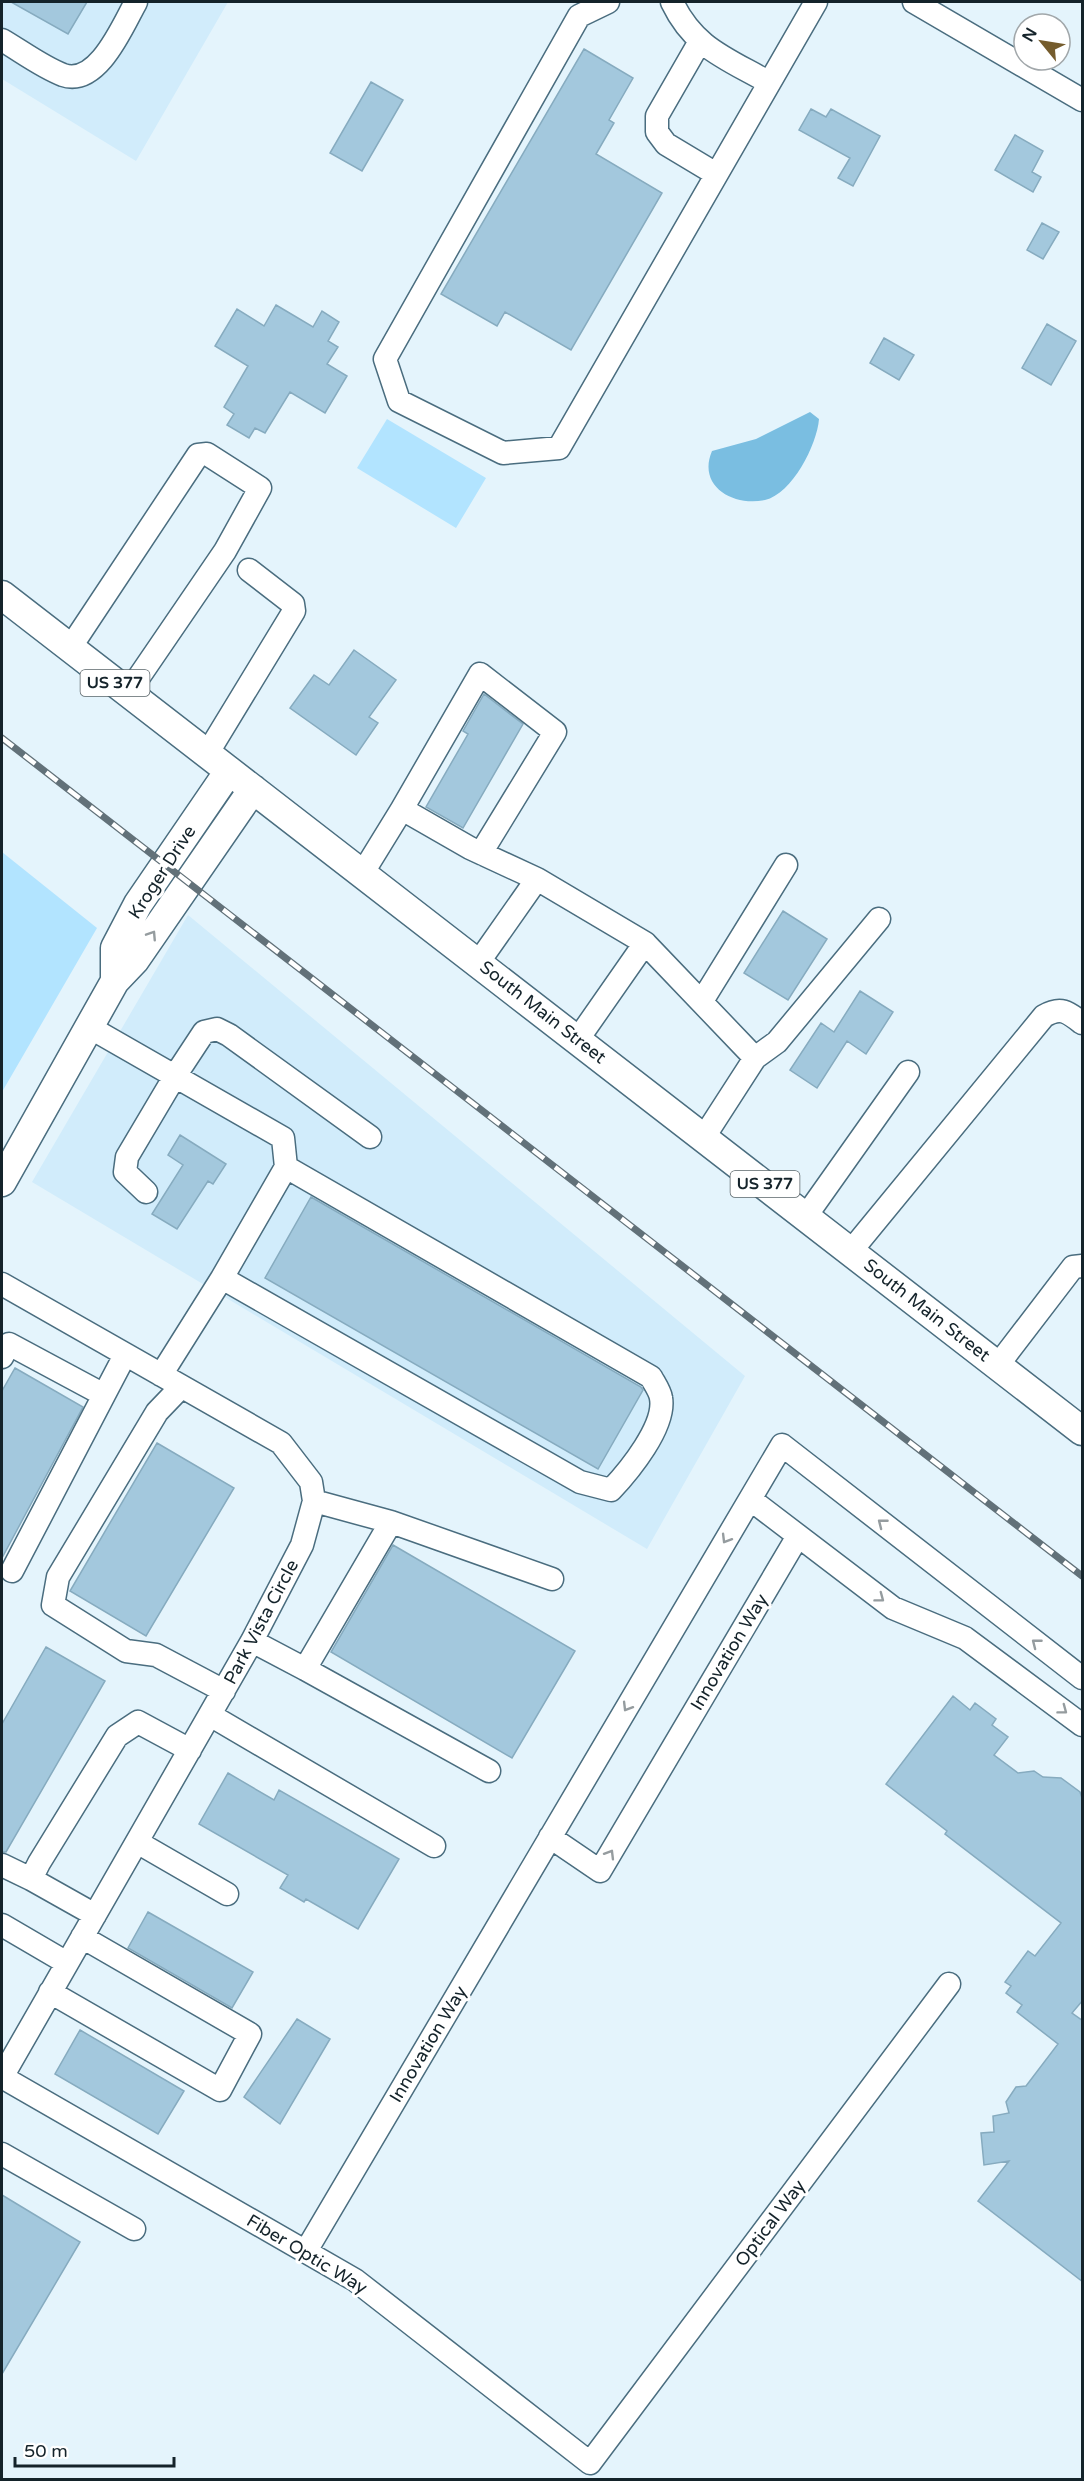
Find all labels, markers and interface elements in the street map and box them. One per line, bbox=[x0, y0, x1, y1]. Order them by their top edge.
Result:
north arrow bbox=[1012, 12, 1072, 72]
text: N bbox=[1018, 24, 1042, 46]
road number: US 377 bbox=[80, 670, 150, 696]
street label: Kroger Drive bbox=[124, 821, 200, 923]
one-way arrow bbox=[144, 931, 155, 942]
street label: South Main Street bbox=[475, 956, 611, 1068]
road number: US 377 bbox=[730, 1171, 800, 1197]
street label: South Main Street bbox=[859, 1254, 995, 1366]
one-way arrow bbox=[878, 1519, 889, 1530]
one-way arrow bbox=[722, 1533, 733, 1543]
street label: Park Vista Circle bbox=[219, 1556, 303, 1688]
street label: Innovation Way bbox=[686, 1589, 773, 1714]
one-way arrow bbox=[873, 1591, 884, 1602]
one-way arrow bbox=[1032, 1639, 1043, 1650]
one-way arrow bbox=[622, 1701, 634, 1711]
one-way arrow bbox=[1056, 1703, 1067, 1714]
one-way arrow bbox=[602, 1850, 614, 1860]
street label: Innovation Way bbox=[385, 1981, 472, 2106]
street label: Optical Way bbox=[730, 2175, 810, 2271]
street label: Fiber Optic Way bbox=[243, 2209, 372, 2299]
scale bar bbox=[15, 2430, 174, 2468]
text: 50 m bbox=[24, 2440, 68, 2462]

